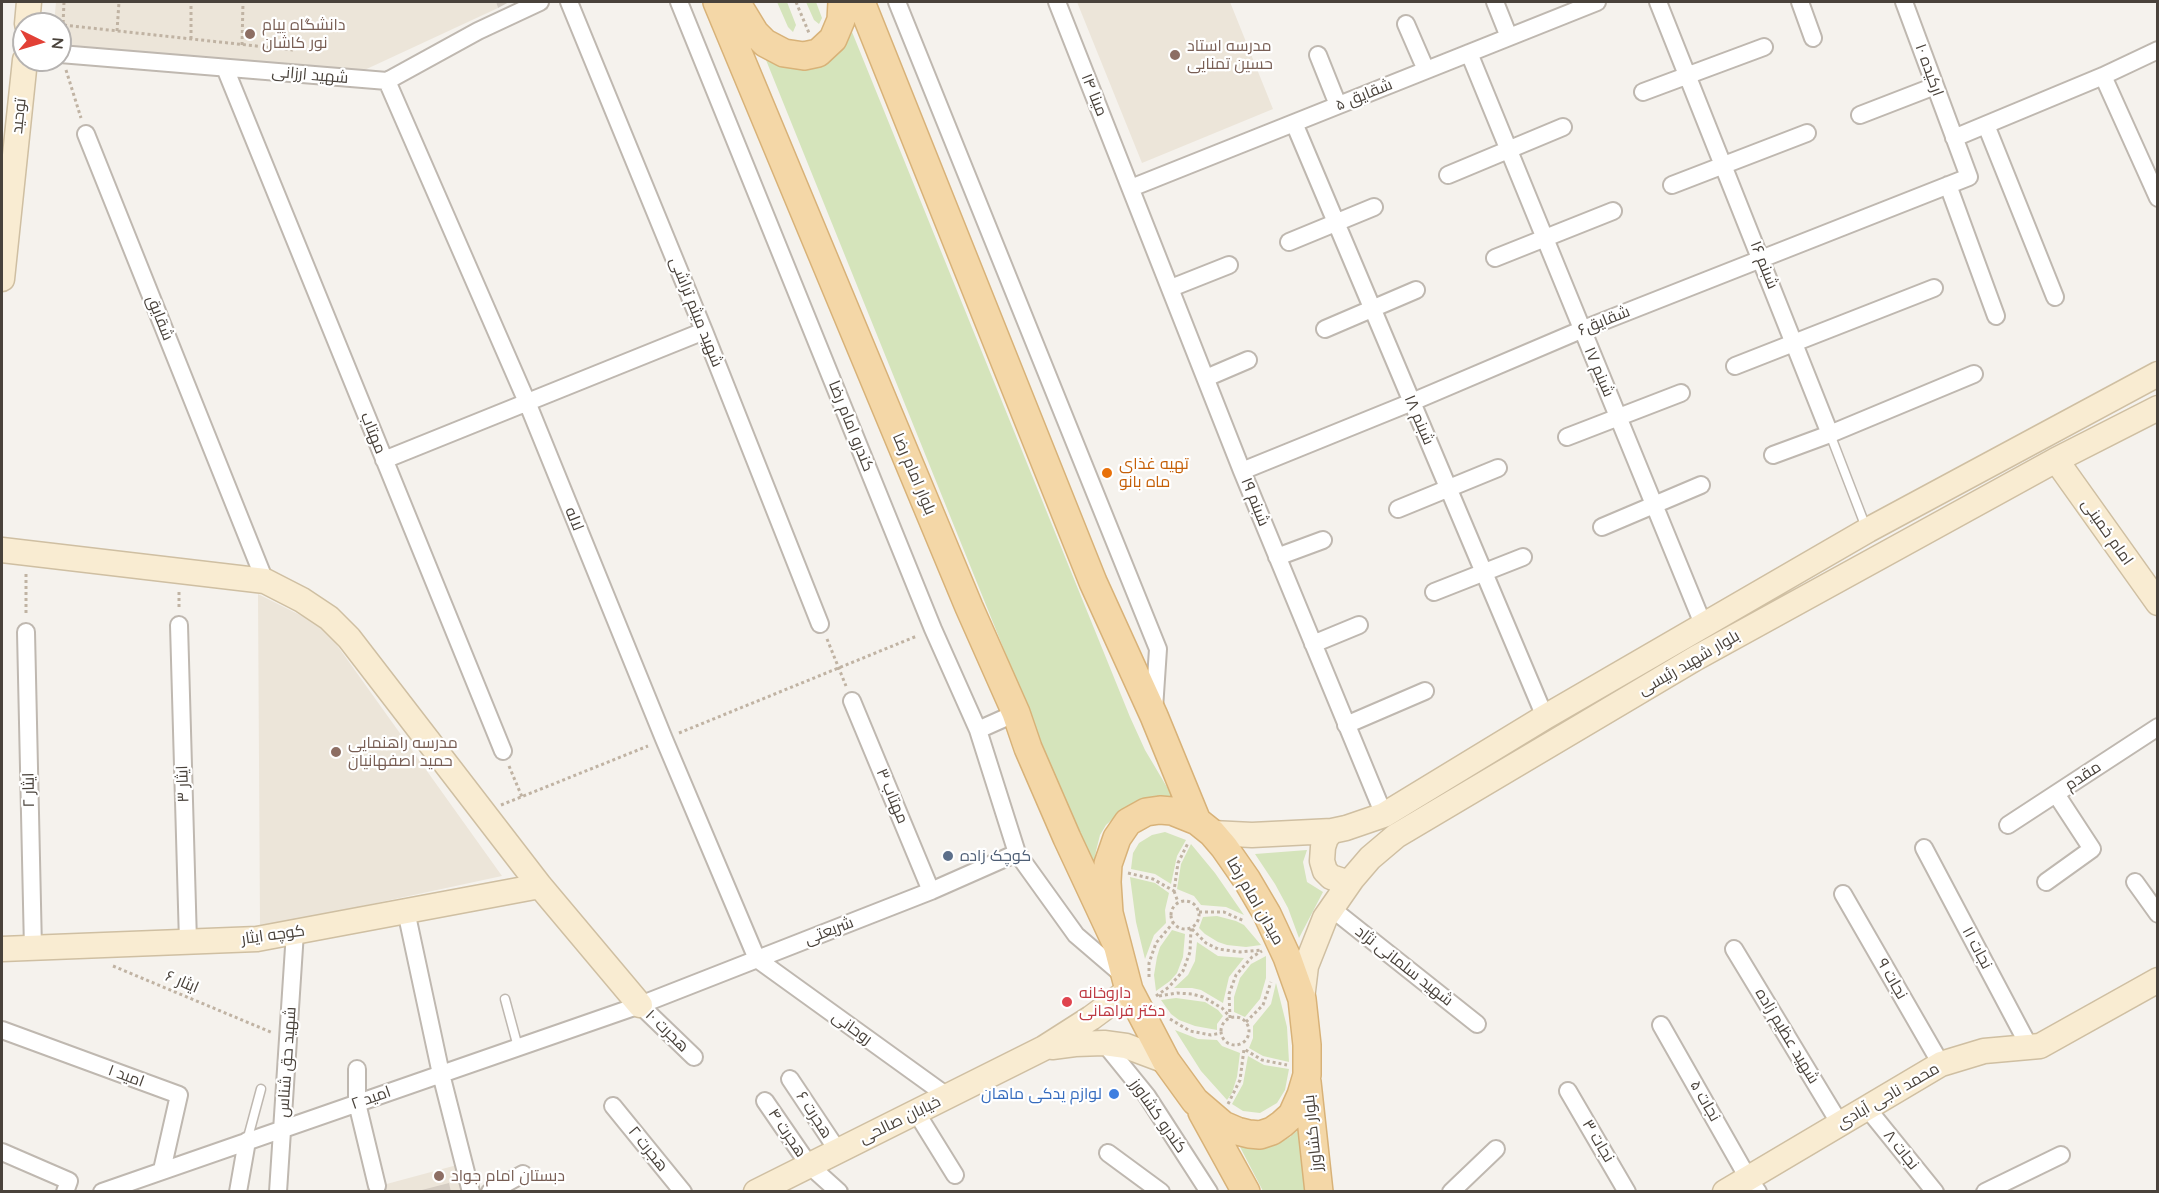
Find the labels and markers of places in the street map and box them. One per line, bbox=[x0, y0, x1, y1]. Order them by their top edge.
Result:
place label: دانشگاه پیام نور کاشان bbox=[262, 15, 346, 53]
marker: دانشگاه پیام نور کاشان bbox=[243, 27, 257, 41]
place label: مدرسه استاد حسین تمنایی bbox=[1187, 36, 1273, 74]
marker: مدرسه استاد حسین تمنایی bbox=[1168, 48, 1182, 62]
place label: تهیه غذای ماه بانو bbox=[1119, 454, 1189, 492]
marker: تهیه غذای ماه بانو bbox=[1100, 466, 1114, 480]
place label: مدرسه راهنمایی حمید اصفهانیان bbox=[348, 733, 458, 771]
marker: مدرسه راهنمایی حمید اصفهانیان bbox=[329, 745, 343, 759]
place label: کوچک زاده bbox=[960, 846, 1031, 866]
marker: کوچک زاده bbox=[941, 849, 955, 863]
place label: داروخانه دکتر فراهانی bbox=[1079, 983, 1165, 1021]
marker: داروخانه دکتر فراهانی bbox=[1060, 995, 1074, 1009]
place label: لوازم یدکی ماهان bbox=[981, 1084, 1102, 1104]
marker: لوازم یدکی ماهان bbox=[1107, 1087, 1121, 1101]
place label: دبستان امام جواد bbox=[451, 1166, 565, 1186]
marker: دبستان امام جواد bbox=[432, 1169, 446, 1183]

